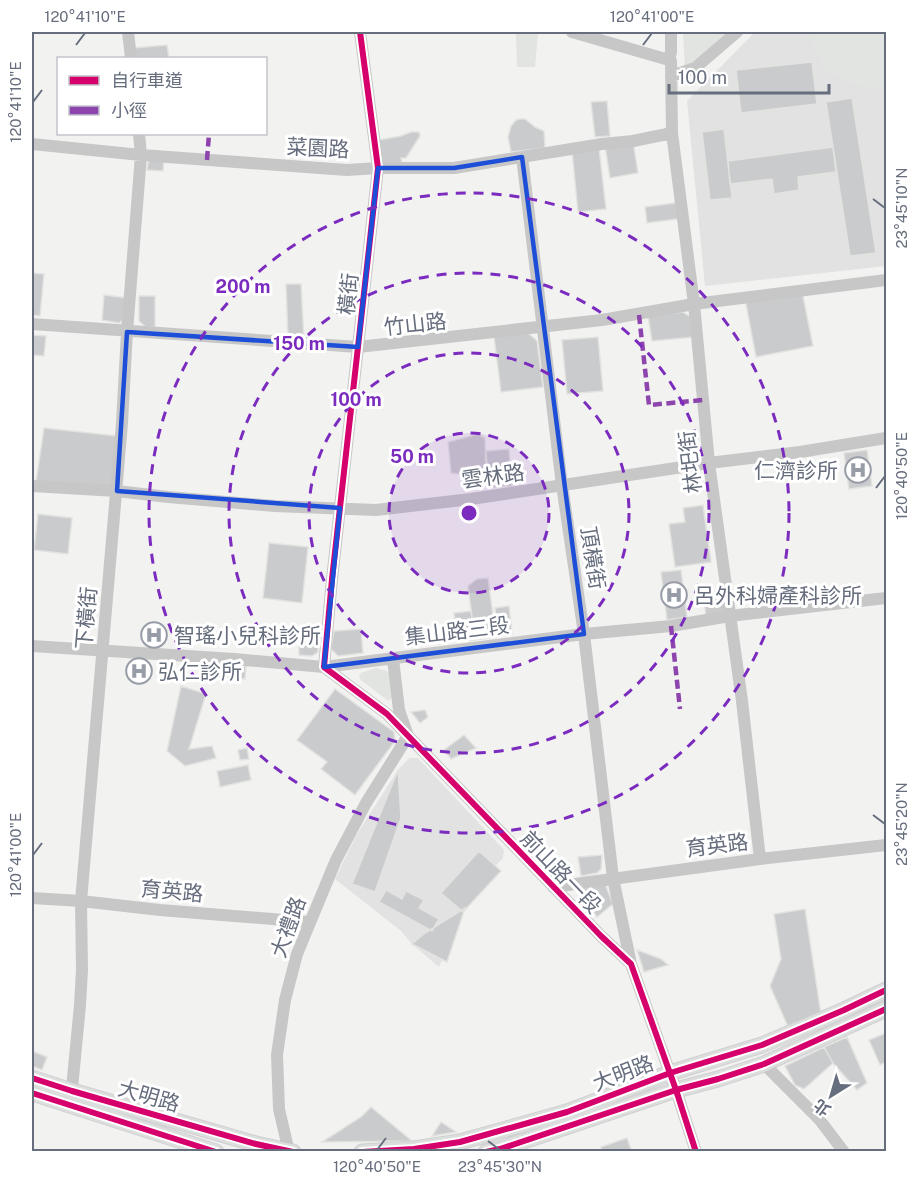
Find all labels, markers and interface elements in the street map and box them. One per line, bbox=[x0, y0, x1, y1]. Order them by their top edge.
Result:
text: 120°41'10"E bbox=[44, 8, 126, 25]
text: 120°41'00"E bbox=[610, 8, 694, 25]
legend bbox=[57, 57, 267, 135]
scale bar bbox=[669, 57, 830, 95]
text: 120°41'10"E bbox=[7, 61, 24, 143]
text: 100 m bbox=[678, 67, 727, 88]
text: 自行車道 bbox=[111, 70, 183, 91]
text: 小徑 bbox=[111, 100, 147, 121]
street label: 菜園路 bbox=[286, 134, 350, 162]
text: 23°45'10"N bbox=[893, 168, 910, 248]
street label: 橫街 bbox=[333, 272, 363, 316]
text: 200 m bbox=[216, 276, 270, 297]
street label: 竹山路 bbox=[382, 308, 448, 340]
text: 150 m bbox=[273, 333, 325, 354]
text: 100 m bbox=[330, 389, 382, 410]
street label: 林圯街 bbox=[674, 429, 706, 495]
text: 120°40'50"E bbox=[893, 432, 910, 520]
text: 50 m bbox=[390, 446, 434, 467]
hospital icon: 仁濟診所 bbox=[843, 455, 873, 485]
place label: 仁濟診所 bbox=[754, 458, 838, 483]
street label: 雲林路 bbox=[460, 459, 526, 493]
centre of rings bbox=[459, 503, 479, 523]
street label: 頂橫街 bbox=[576, 525, 610, 591]
hospital icon: 呂外科婦產科診所 bbox=[659, 580, 689, 610]
place label: 呂外科婦產科診所 bbox=[694, 583, 862, 608]
street label: 下橫街 bbox=[71, 586, 101, 650]
street label: 集山路三段 bbox=[403, 612, 511, 650]
hospital icon: 智瑤小兒科診所 bbox=[139, 620, 169, 650]
place label: 智瑤小兒科診所 bbox=[174, 623, 321, 648]
hospital icon: 弘仁診所 bbox=[124, 656, 154, 686]
place label: 弘仁診所 bbox=[158, 659, 242, 684]
text: 23°45'20"N bbox=[893, 782, 910, 866]
text: 120°41'00"E bbox=[7, 813, 24, 897]
street label: 前山路一段 bbox=[516, 826, 606, 918]
street label: 育英路 bbox=[684, 829, 750, 861]
street label: 育英路 bbox=[140, 876, 204, 906]
street label: 大禮路 bbox=[265, 893, 311, 961]
street label: 大明路 bbox=[589, 1050, 657, 1096]
north arrow bbox=[801, 1066, 861, 1126]
street label: 大明路 bbox=[115, 1075, 183, 1117]
text: 北 bbox=[810, 1095, 834, 1120]
text: 120°40'50"E bbox=[333, 1158, 421, 1175]
text: 23°45'30"N bbox=[458, 1158, 542, 1175]

